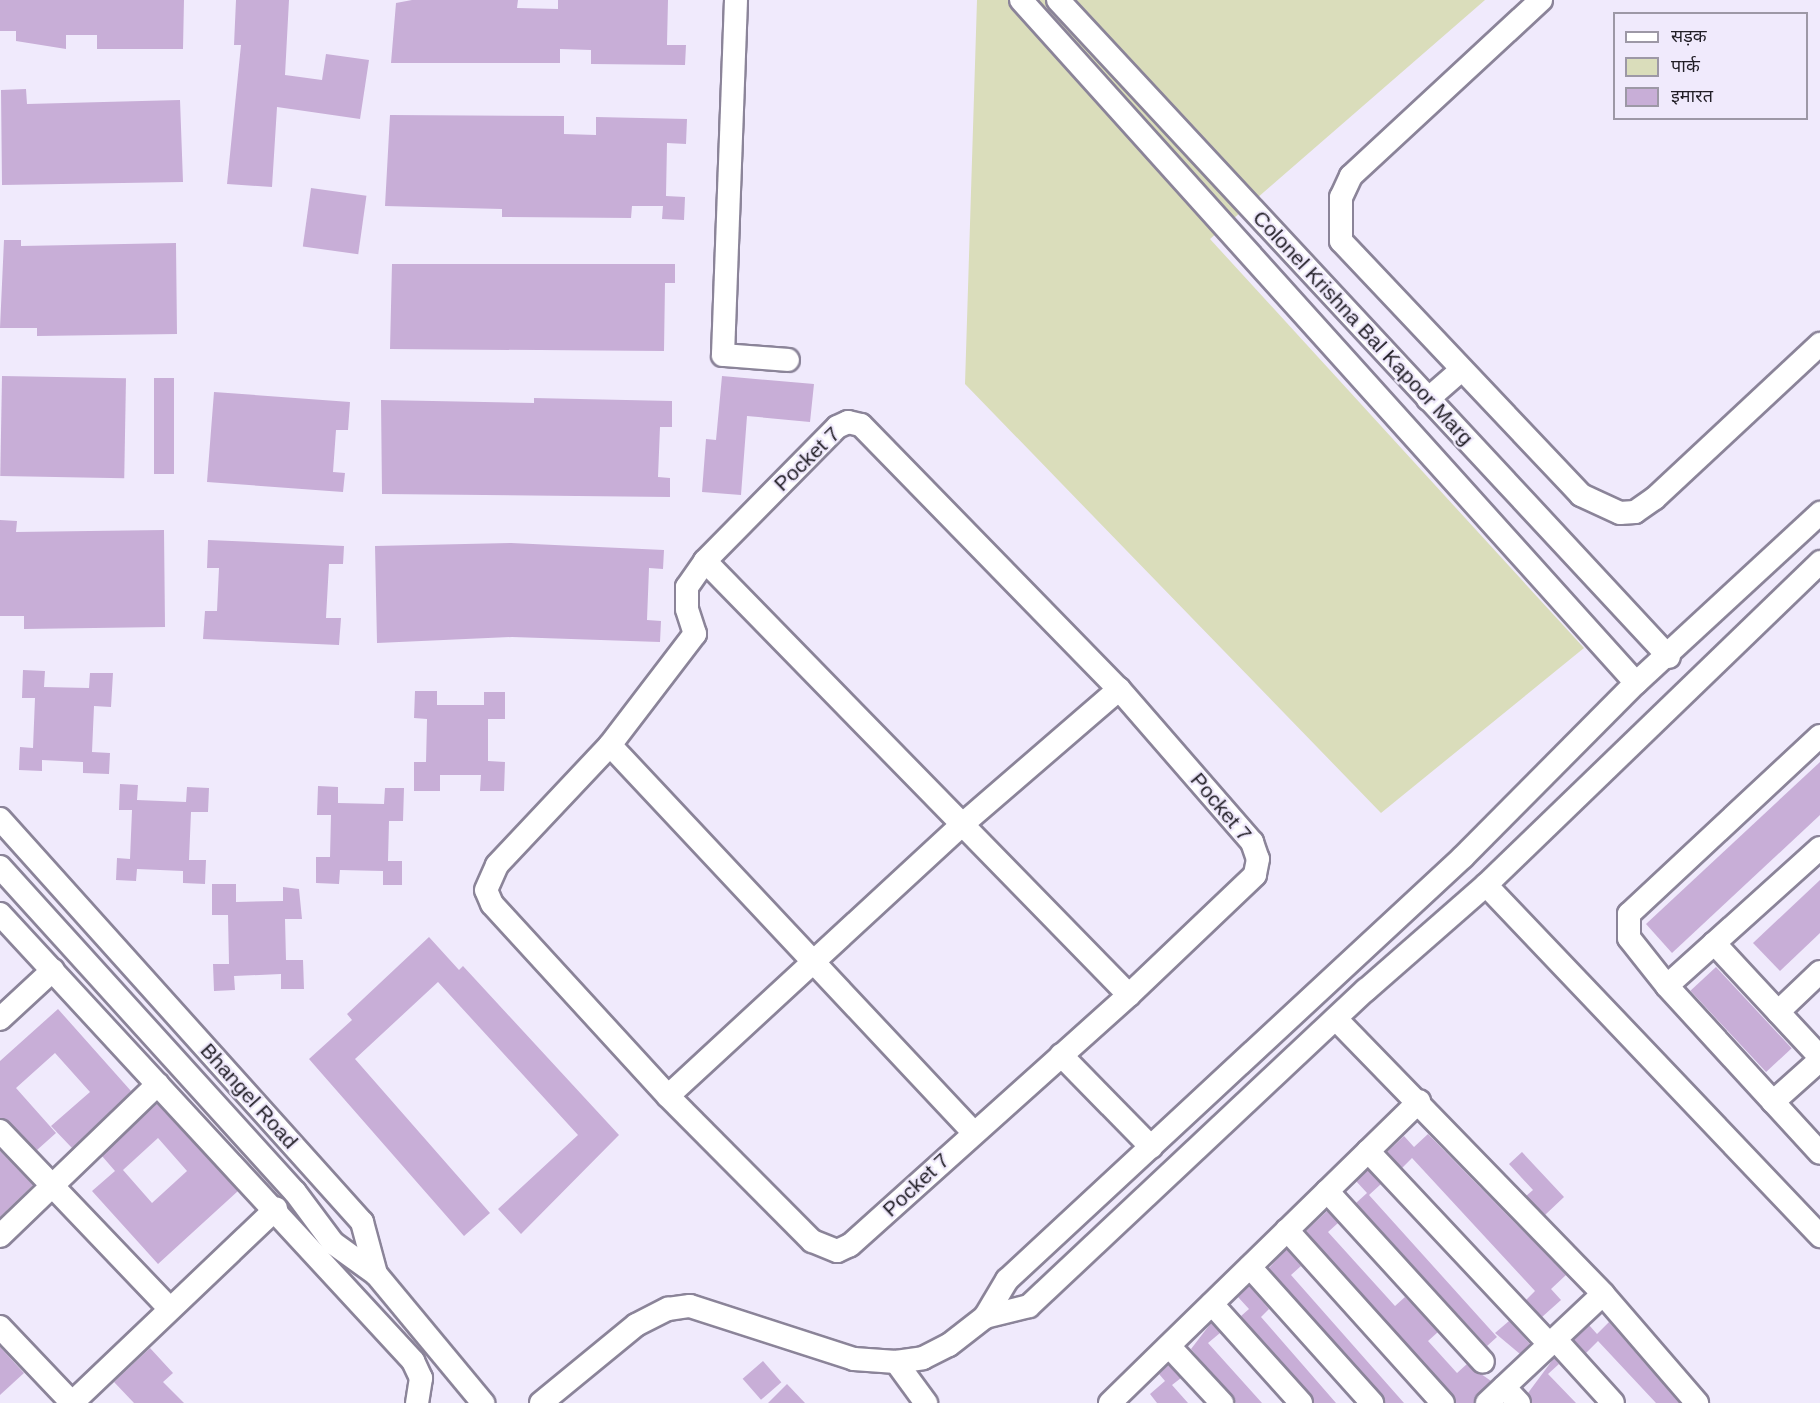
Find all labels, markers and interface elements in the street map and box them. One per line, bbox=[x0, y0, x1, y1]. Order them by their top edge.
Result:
legend bbox=[1613, 12, 1808, 120]
text: सड़क bbox=[1671, 26, 1707, 46]
text: पार्क bbox=[1671, 56, 1700, 76]
text: इमारत bbox=[1671, 86, 1713, 106]
street label: Colonel Krishna Bal Kapoor Marg bbox=[1248, 205, 1478, 451]
street label: Pocket 7 bbox=[769, 422, 845, 496]
street label: Pocket 7 bbox=[1185, 768, 1257, 846]
street label: Bhangel Road bbox=[195, 1038, 303, 1154]
street label: Pocket 7 bbox=[878, 1148, 954, 1222]

